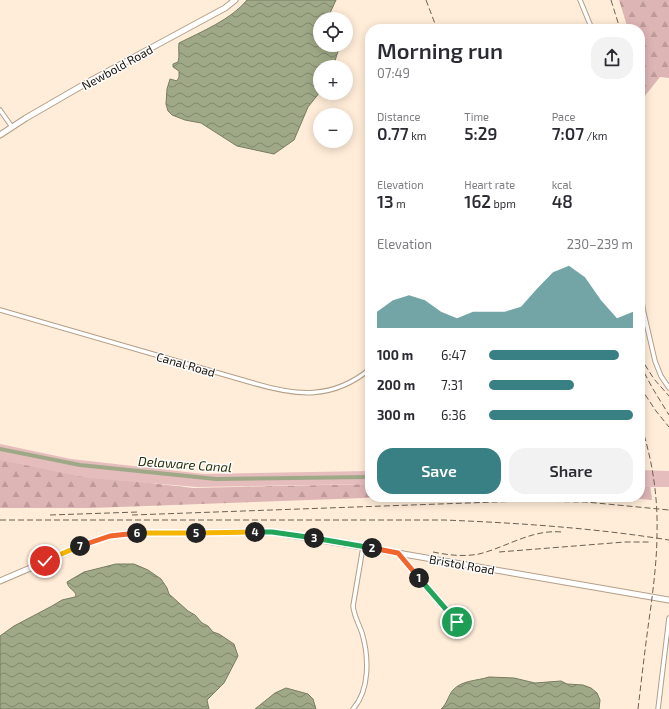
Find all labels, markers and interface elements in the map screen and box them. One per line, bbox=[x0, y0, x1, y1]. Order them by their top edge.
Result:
map controls bbox=[313, 12, 353, 148]
button: locate bbox=[313, 12, 353, 52]
text: Morning run bbox=[377, 37, 503, 63]
button: share bbox=[591, 37, 633, 79]
street label: Newbold Road bbox=[79, 42, 155, 92]
button: + bbox=[313, 60, 353, 100]
text: 07:49 bbox=[377, 65, 410, 81]
button: − bbox=[313, 108, 353, 148]
text: Distance bbox=[377, 110, 420, 123]
text: Time bbox=[464, 110, 489, 123]
text: Pace bbox=[552, 110, 575, 123]
text: 0.77 bbox=[377, 123, 409, 143]
text: 5:29 bbox=[464, 123, 497, 143]
text: 7:07 bbox=[552, 123, 584, 143]
text: km bbox=[409, 129, 426, 142]
text: /km bbox=[584, 129, 607, 142]
text: Elevation bbox=[377, 178, 424, 191]
text: Heart rate bbox=[464, 178, 515, 191]
text: kcal bbox=[552, 178, 572, 191]
text: 13 bbox=[377, 191, 394, 211]
text: 162 bbox=[464, 191, 491, 211]
text: 48 bbox=[552, 191, 573, 211]
text: m bbox=[394, 197, 406, 210]
text: bpm bbox=[491, 197, 516, 210]
text: Elevation bbox=[377, 236, 432, 252]
text: 230–239 m bbox=[567, 236, 633, 252]
text: 100 m bbox=[377, 347, 413, 363]
text: 6:47 bbox=[441, 347, 466, 363]
street label: Canal Road bbox=[155, 349, 217, 379]
text: 200 m bbox=[377, 377, 415, 393]
text: 7:31 bbox=[441, 377, 463, 393]
text: 300 m bbox=[377, 407, 415, 423]
text: 6:36 bbox=[441, 407, 466, 423]
button: Save bbox=[377, 448, 501, 494]
button: Share bbox=[509, 448, 633, 494]
water label: Delaware Canal bbox=[138, 453, 233, 475]
pin: 4 bbox=[245, 522, 265, 542]
pin: 6 bbox=[127, 523, 147, 543]
pin: 5 bbox=[186, 523, 206, 543]
text: 4 bbox=[251, 525, 259, 538]
text: 6 bbox=[134, 526, 140, 539]
text: 5 bbox=[193, 526, 199, 539]
pin: 3 bbox=[304, 528, 324, 548]
text: 3 bbox=[311, 531, 317, 544]
pin: 7 bbox=[70, 536, 90, 556]
pin: 2 bbox=[362, 538, 382, 558]
text: 7 bbox=[77, 539, 83, 552]
text: 2 bbox=[369, 541, 375, 554]
pin bbox=[28, 544, 62, 578]
icon: check bbox=[34, 550, 56, 572]
street label: Bristol Road bbox=[428, 551, 496, 577]
pin: 1 bbox=[409, 568, 429, 588]
text: 1 bbox=[417, 571, 421, 584]
pin bbox=[440, 605, 474, 639]
icon: arrive bbox=[446, 611, 468, 633]

